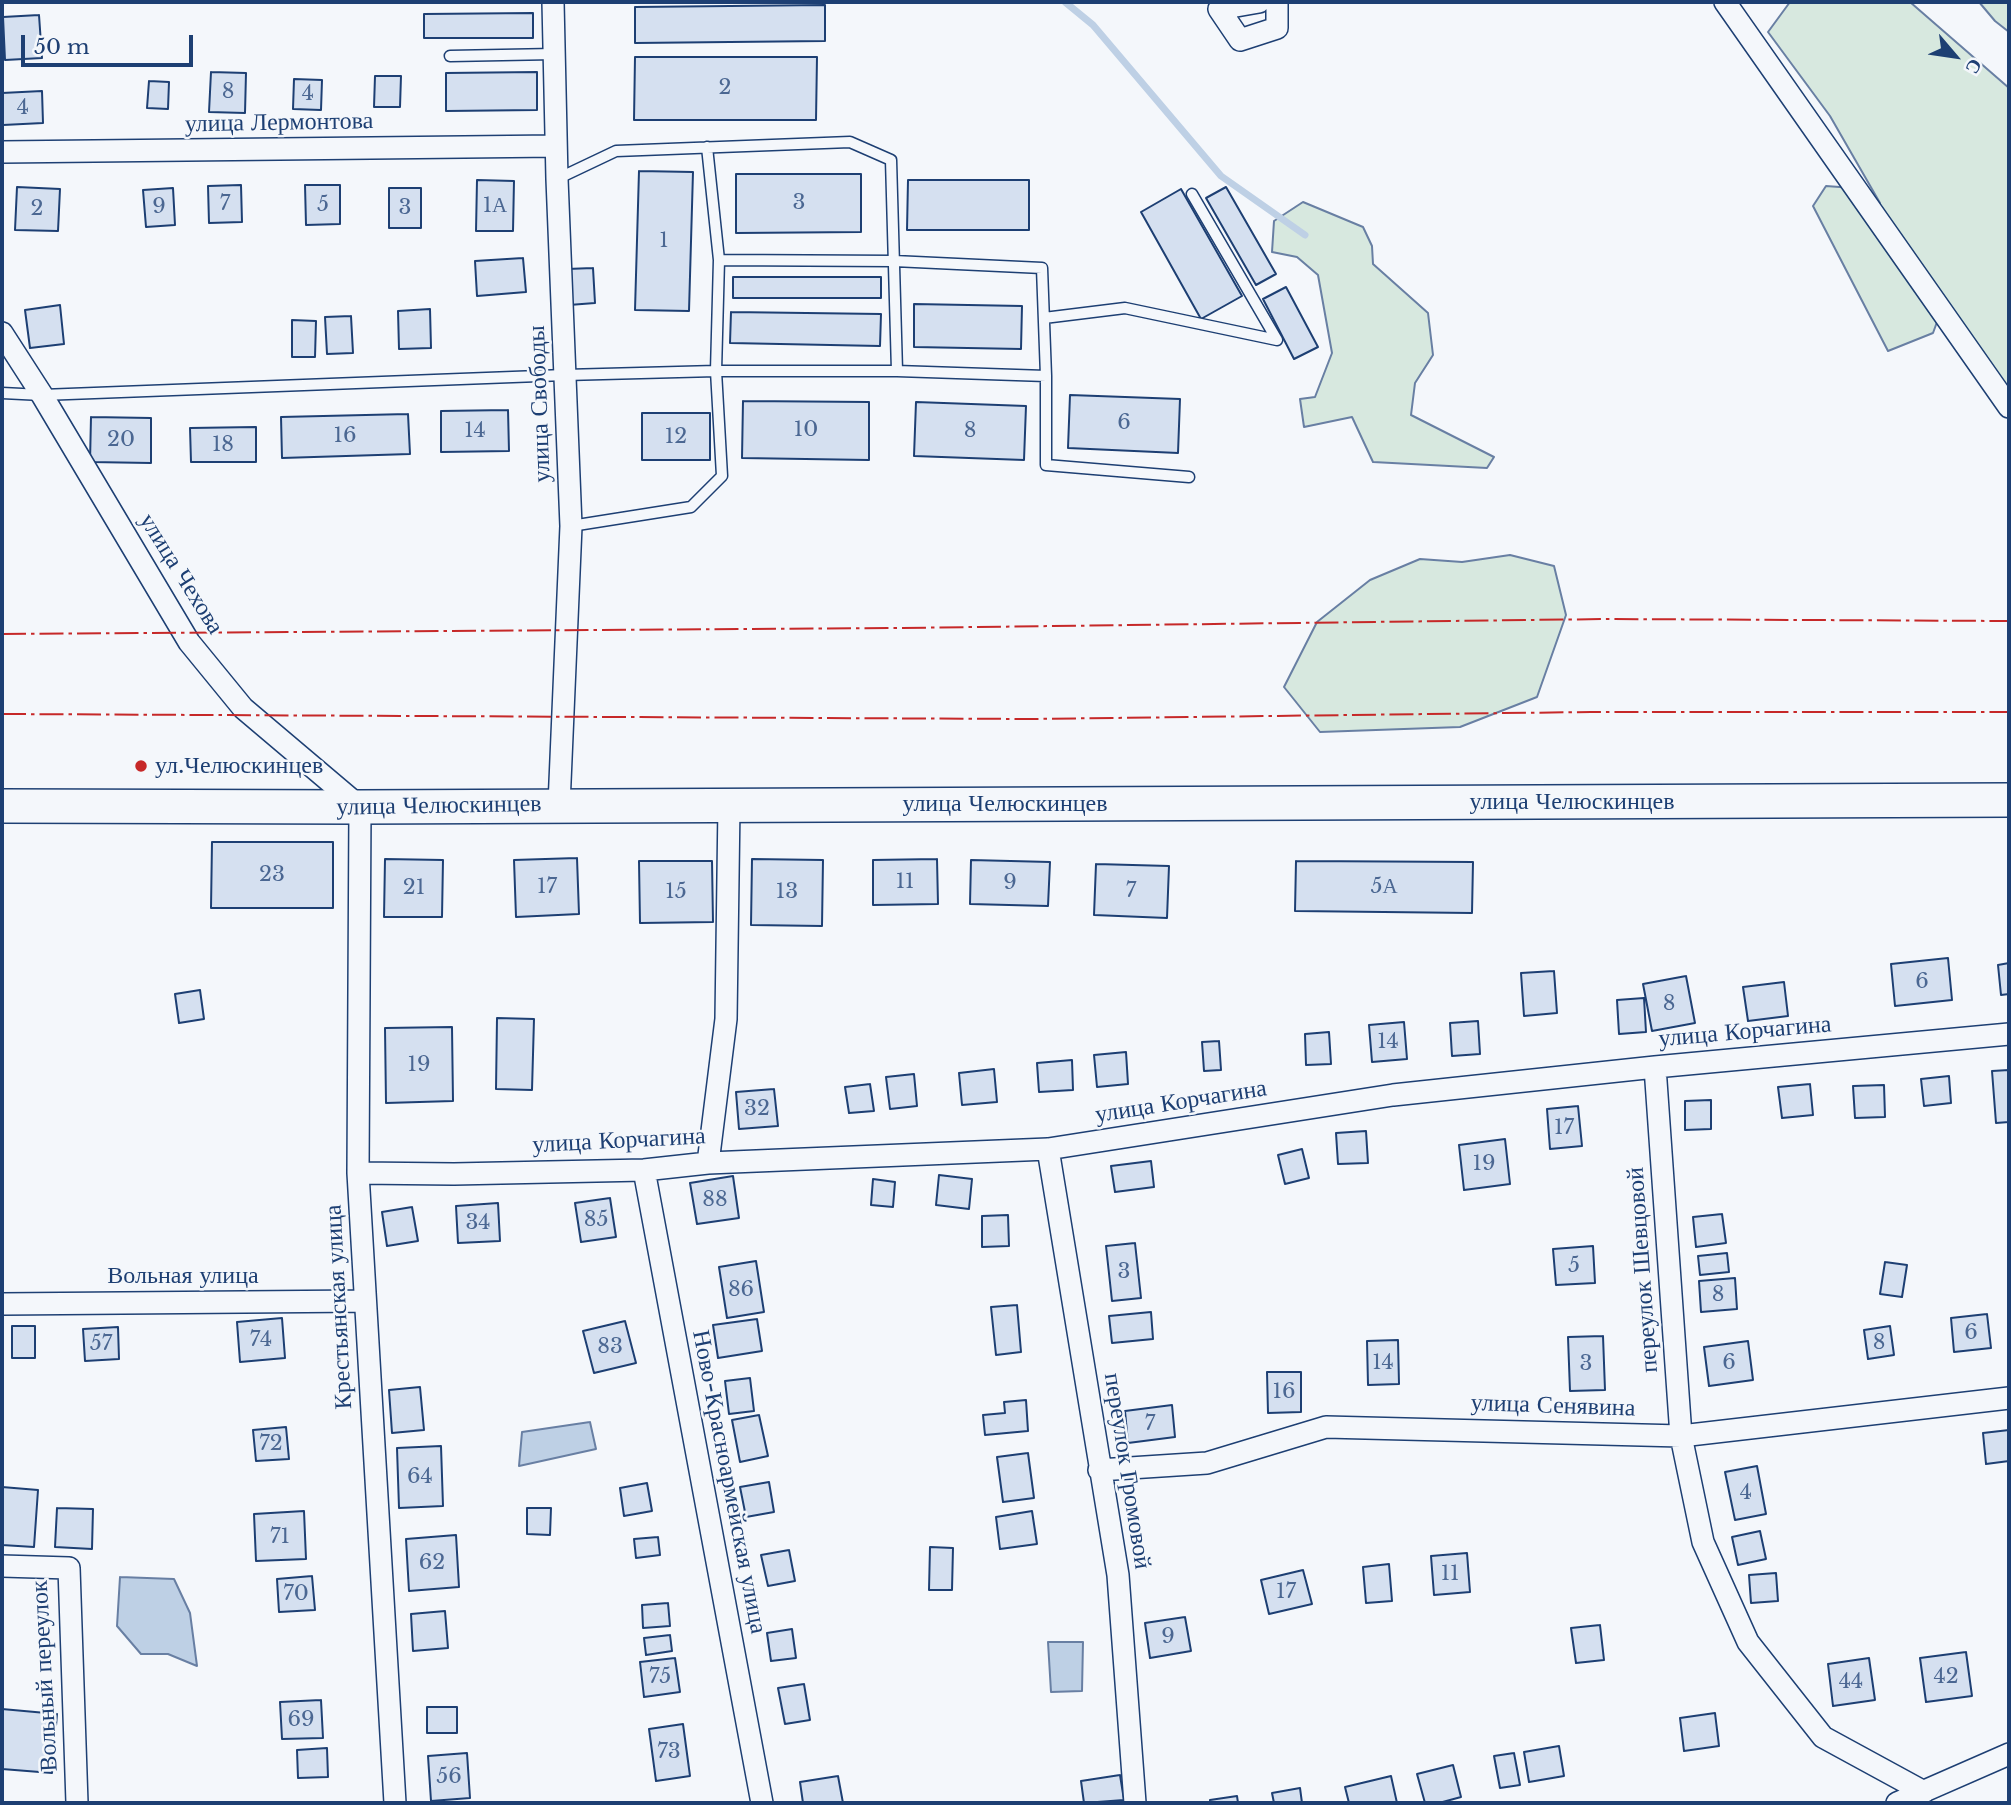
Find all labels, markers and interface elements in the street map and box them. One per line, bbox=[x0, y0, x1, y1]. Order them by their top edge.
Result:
scale bar bbox=[24, 21, 196, 65]
north arrow bbox=[1920, 21, 1990, 91]
text: 50 m bbox=[34, 34, 89, 60]
text: С bbox=[1960, 55, 1987, 78]
house number: 2 bbox=[719, 75, 731, 101]
house number: 8 bbox=[222, 79, 234, 105]
house number: 4 bbox=[302, 81, 314, 107]
house number: 4 bbox=[17, 95, 29, 121]
street label: улица Лермонтова bbox=[185, 107, 373, 139]
house number: 3 bbox=[793, 190, 805, 216]
house number: 7 bbox=[220, 191, 230, 217]
house number: 5 bbox=[317, 192, 329, 218]
house number: 1А bbox=[483, 193, 507, 219]
house number: 9 bbox=[152, 194, 166, 220]
house number: 3 bbox=[399, 195, 411, 221]
house number: 2 bbox=[31, 196, 43, 222]
house number: 1 bbox=[659, 228, 669, 254]
street label: улица Свободы bbox=[523, 325, 557, 483]
house number: 6 bbox=[1117, 410, 1131, 436]
house number: 10 bbox=[794, 417, 818, 443]
house number: 14 bbox=[464, 418, 486, 444]
house number: 8 bbox=[964, 418, 976, 444]
house number: 16 bbox=[334, 423, 356, 449]
house number: 12 bbox=[665, 424, 687, 450]
house number: 20 bbox=[107, 427, 135, 453]
house number: 18 bbox=[212, 432, 234, 458]
street label: улица Чехова bbox=[133, 508, 229, 640]
place label: ул.Челюскинцев bbox=[155, 752, 323, 780]
marker: ул.Челюскинцев bbox=[133, 758, 149, 774]
street label: улица Челюскинцев bbox=[1469, 788, 1675, 816]
street label: улица Челюскинцев bbox=[336, 790, 542, 822]
street label: улица Челюскинцев bbox=[902, 790, 1108, 818]
house number: 23 bbox=[259, 862, 285, 888]
house number: 11 bbox=[896, 869, 914, 895]
house number: 9 bbox=[1003, 870, 1017, 896]
house number: 17 bbox=[537, 874, 557, 900]
house number: 5А bbox=[1370, 874, 1398, 900]
house number: 21 bbox=[403, 875, 425, 901]
house number: 7 bbox=[1126, 878, 1136, 904]
house number: 15 bbox=[665, 879, 687, 905]
house number: 13 bbox=[776, 879, 798, 905]
house number: 6 bbox=[1915, 969, 1929, 995]
house number: 8 bbox=[1663, 991, 1675, 1017]
street label: улица Корчагина bbox=[1657, 1010, 1833, 1054]
house number: 14 bbox=[1377, 1029, 1399, 1055]
house number: 19 bbox=[408, 1052, 430, 1078]
street label: улица Корчагина bbox=[1093, 1074, 1269, 1130]
house number: 32 bbox=[744, 1096, 770, 1122]
house number: 17 bbox=[1554, 1115, 1574, 1141]
street label: улица Корчагина bbox=[532, 1122, 706, 1160]
house number: 19 bbox=[1473, 1151, 1495, 1177]
street label: переулок Шевцовой bbox=[1621, 1166, 1665, 1374]
house number: 88 bbox=[702, 1187, 728, 1213]
street label: Крестьянская улица bbox=[319, 1204, 359, 1410]
house number: 85 bbox=[584, 1207, 608, 1233]
house number: 34 bbox=[465, 1210, 491, 1236]
house number: 5 bbox=[1568, 1253, 1580, 1279]
house number: 3 bbox=[1118, 1259, 1130, 1285]
street label: Вольная улица bbox=[107, 1262, 259, 1290]
house number: 86 bbox=[728, 1277, 754, 1303]
house number: 8 bbox=[1712, 1282, 1724, 1308]
house number: 6 bbox=[1964, 1320, 1978, 1346]
house number: 74 bbox=[250, 1327, 272, 1353]
street label: Ново-Красноармейская улица bbox=[685, 1328, 773, 1636]
house number: 8 bbox=[1873, 1330, 1885, 1356]
house number: 57 bbox=[90, 1331, 112, 1357]
house number: 83 bbox=[597, 1334, 623, 1360]
house number: 14 bbox=[1372, 1350, 1394, 1376]
house number: 6 bbox=[1722, 1350, 1736, 1376]
house number: 3 bbox=[1580, 1351, 1592, 1377]
street label: переулок Громовой bbox=[1097, 1371, 1157, 1571]
house number: 16 bbox=[1273, 1379, 1295, 1405]
street label: улица Сенявина bbox=[1470, 1389, 1636, 1423]
house number: 7 bbox=[1145, 1411, 1155, 1437]
house number: 72 bbox=[259, 1431, 283, 1457]
house number: 64 bbox=[407, 1464, 433, 1490]
house number: 4 bbox=[1740, 1480, 1752, 1506]
house number: 71 bbox=[270, 1524, 290, 1550]
house number: 62 bbox=[419, 1550, 445, 1576]
house number: 11 bbox=[1441, 1561, 1459, 1587]
house number: 17 bbox=[1276, 1579, 1296, 1605]
street label: Вольный переулок bbox=[26, 1580, 64, 1772]
house number: 70 bbox=[283, 1581, 309, 1607]
house number: 9 bbox=[1161, 1624, 1175, 1650]
house number: 75 bbox=[649, 1664, 671, 1690]
house number: 42 bbox=[1933, 1664, 1959, 1690]
house number: 44 bbox=[1839, 1669, 1863, 1695]
house number: 69 bbox=[287, 1707, 315, 1733]
house number: 73 bbox=[657, 1739, 681, 1765]
house number: 56 bbox=[436, 1764, 462, 1790]

